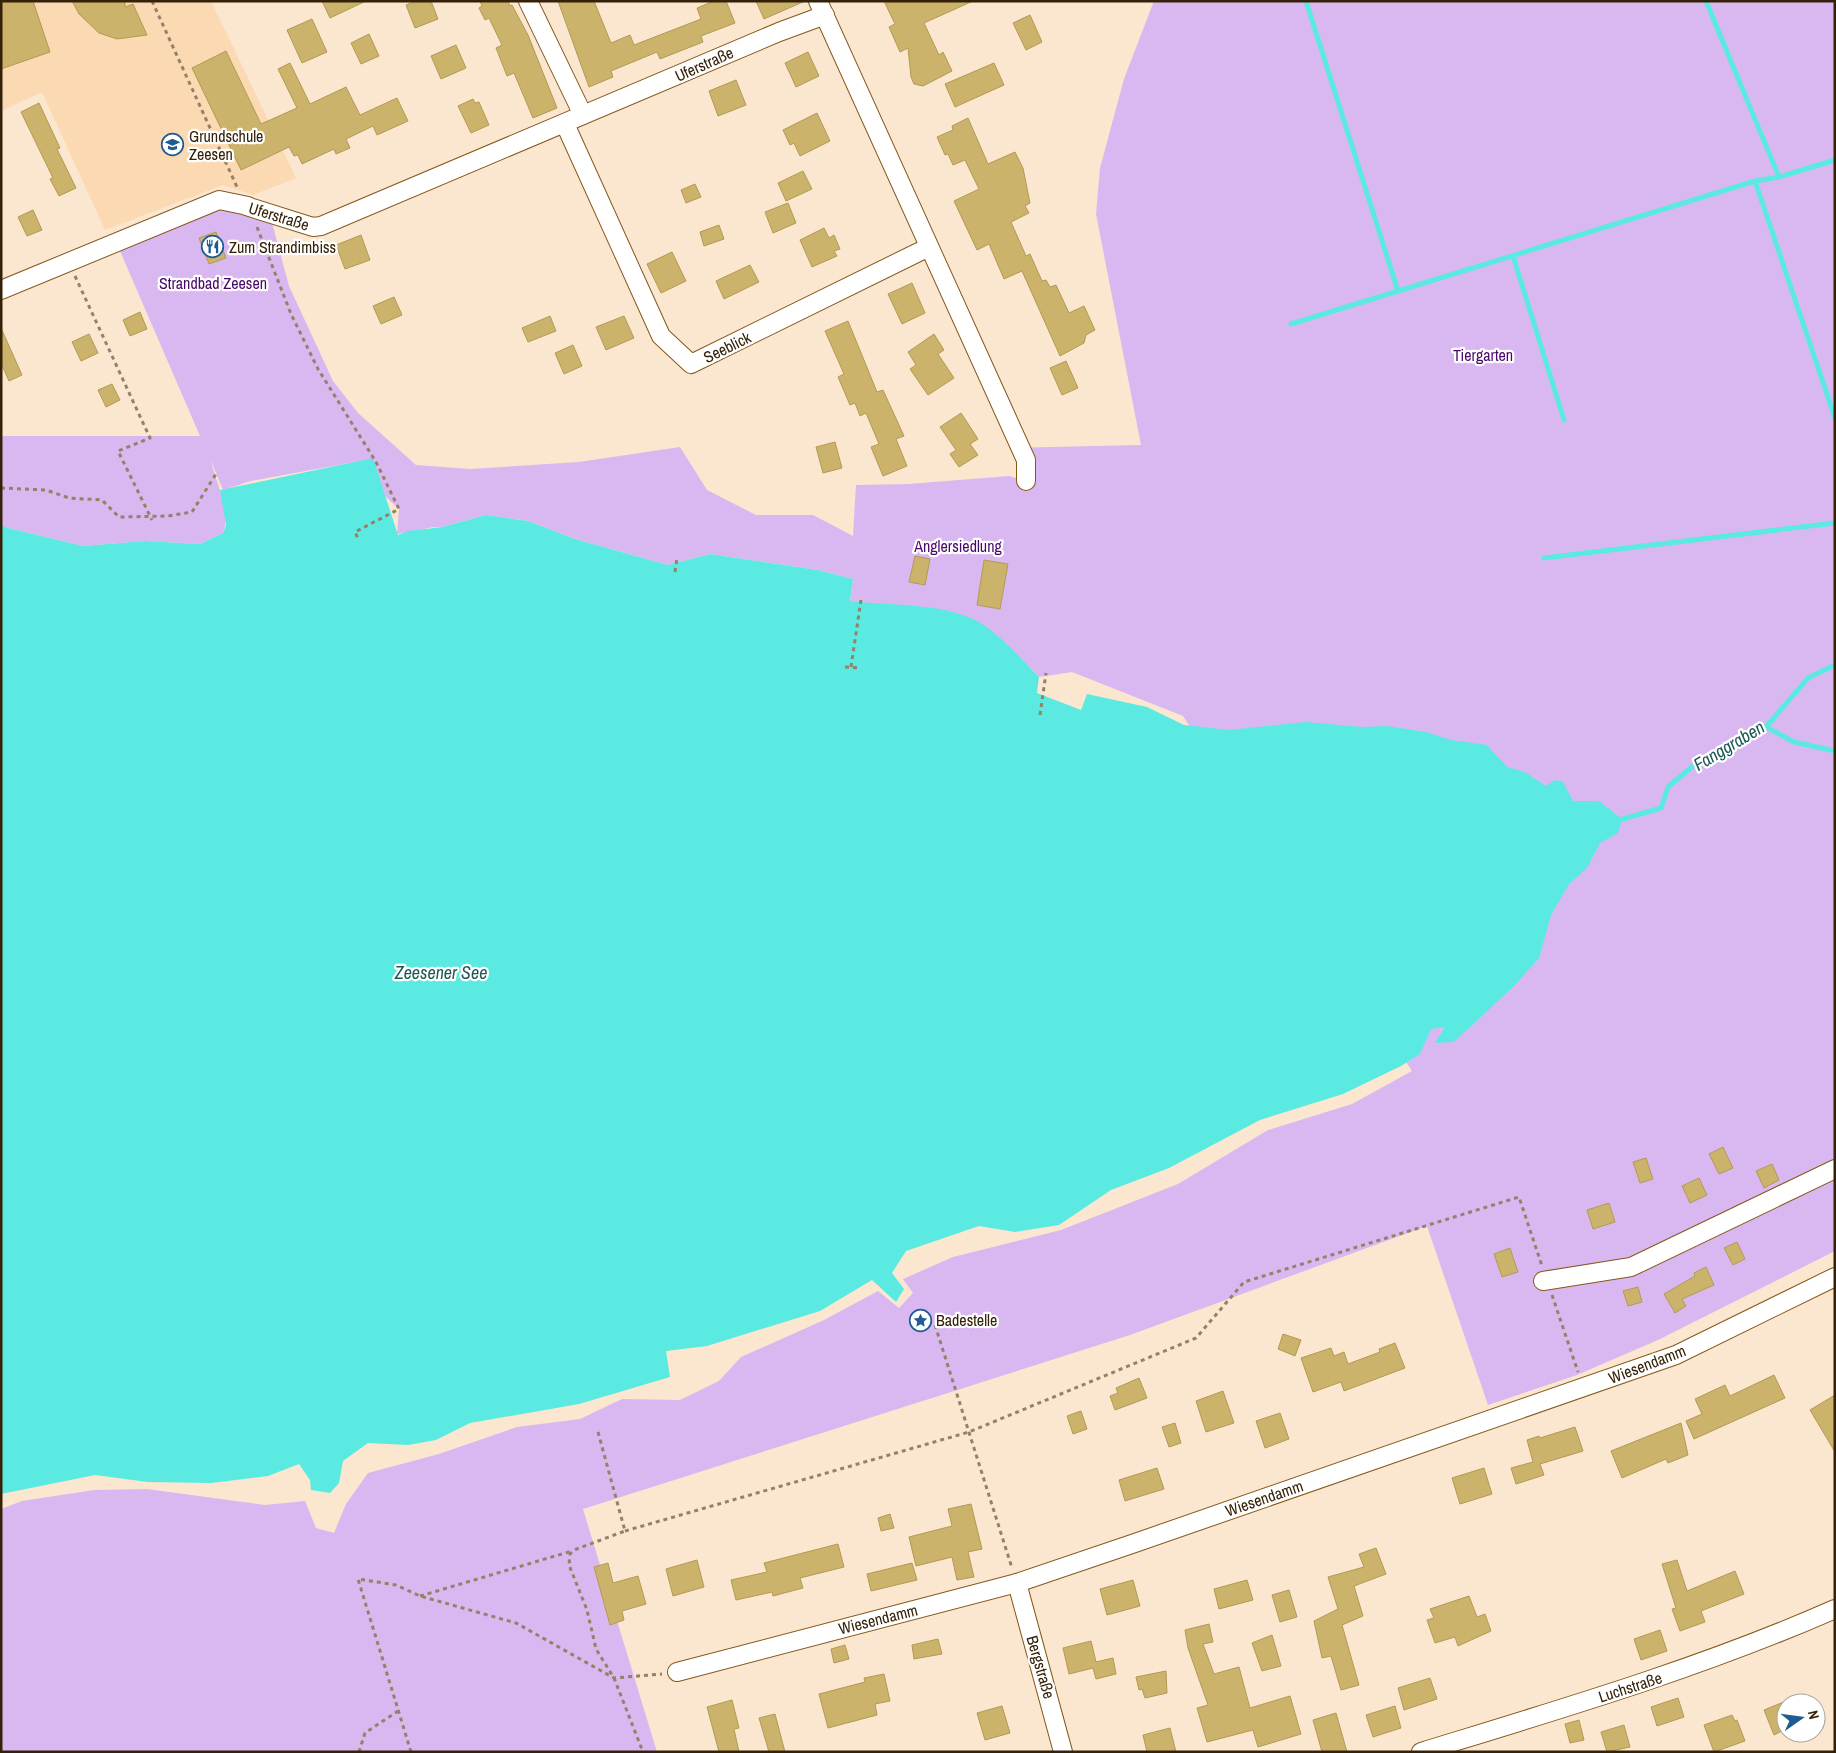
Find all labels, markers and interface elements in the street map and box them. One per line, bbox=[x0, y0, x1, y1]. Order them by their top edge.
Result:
street label: Uferstraße bbox=[671, 41, 737, 87]
place label: Grundschule Zeesen bbox=[189, 125, 263, 165]
school or university icon: Grundschule Zeesen bbox=[161, 133, 185, 157]
street label: Uferstraße bbox=[246, 196, 312, 236]
restaurant icon: Zum Strandimbiss bbox=[201, 235, 225, 259]
place label: Zum Strandimbiss bbox=[229, 236, 336, 258]
park label: Strandbad Zeesen bbox=[159, 272, 267, 294]
street label: Seeblick bbox=[700, 326, 755, 368]
park label: Tiergarten bbox=[1453, 344, 1513, 366]
park label: Anglersiedlung bbox=[913, 535, 1002, 557]
water label: Fanggraben bbox=[1688, 714, 1769, 777]
water label: Zeesener See bbox=[394, 960, 487, 985]
place icon: Badestelle bbox=[908, 1308, 932, 1332]
place label: Badestelle bbox=[936, 1309, 997, 1331]
street label: Wiesendamm bbox=[1605, 1339, 1689, 1389]
street label: Wiesendamm bbox=[1222, 1474, 1306, 1522]
street label: Wiesendamm bbox=[836, 1599, 920, 1639]
street label: Bergstraße bbox=[1021, 1633, 1061, 1701]
street label: Luchstraße bbox=[1595, 1666, 1665, 1708]
north arrow bbox=[1776, 1693, 1826, 1743]
text: N bbox=[1804, 1709, 1823, 1721]

